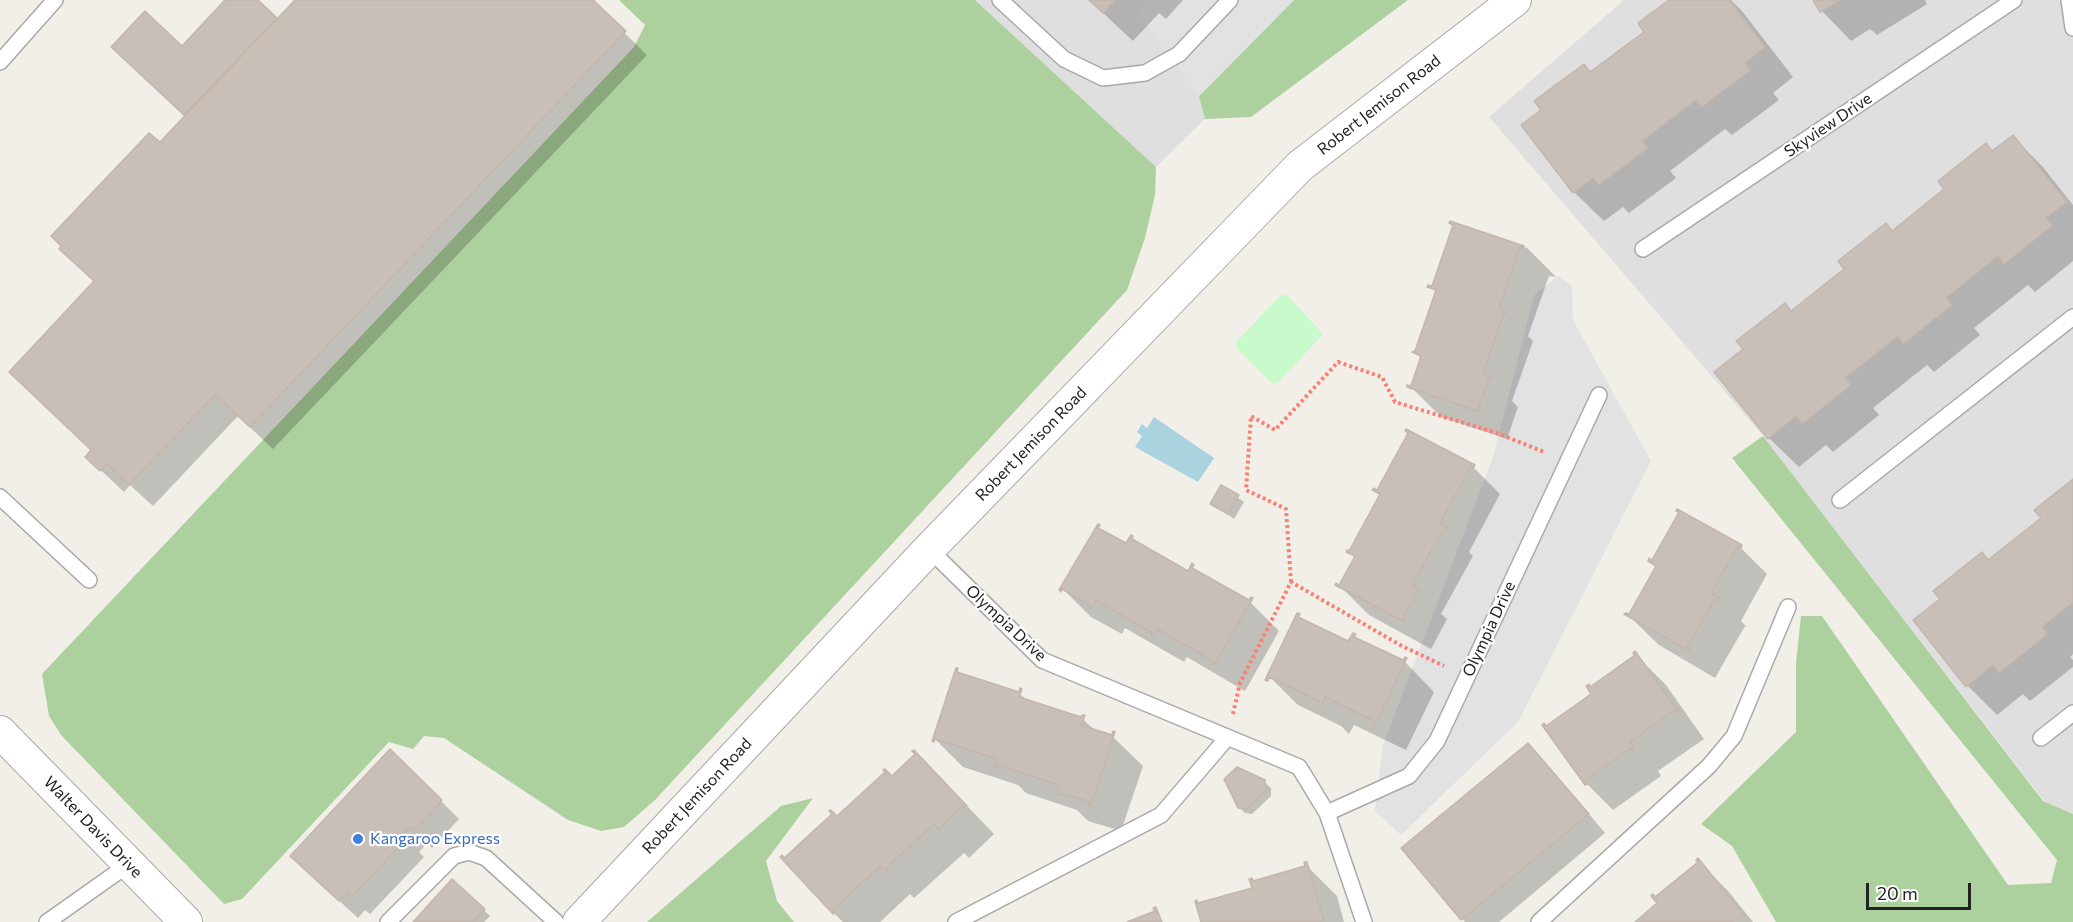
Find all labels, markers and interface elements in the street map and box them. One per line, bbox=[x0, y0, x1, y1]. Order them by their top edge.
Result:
street label: Robert Jemison Road bbox=[1313, 51, 1445, 159]
street label: Skyview Drive bbox=[1781, 89, 1875, 161]
street label: Robert Jemison Road bbox=[972, 383, 1090, 505]
street label: Olympia Drive bbox=[1459, 578, 1519, 680]
street label: Olympia Drive bbox=[962, 581, 1050, 665]
street label: Robert Jemison Road bbox=[638, 734, 756, 858]
street label: Walter Davis Drive bbox=[40, 772, 146, 882]
place label: Kangaroo Express bbox=[370, 829, 500, 849]
marker: Kangaroo Express bbox=[351, 832, 365, 846]
scale bar bbox=[1869, 871, 1974, 909]
text: 20 m bbox=[1877, 882, 1918, 904]

